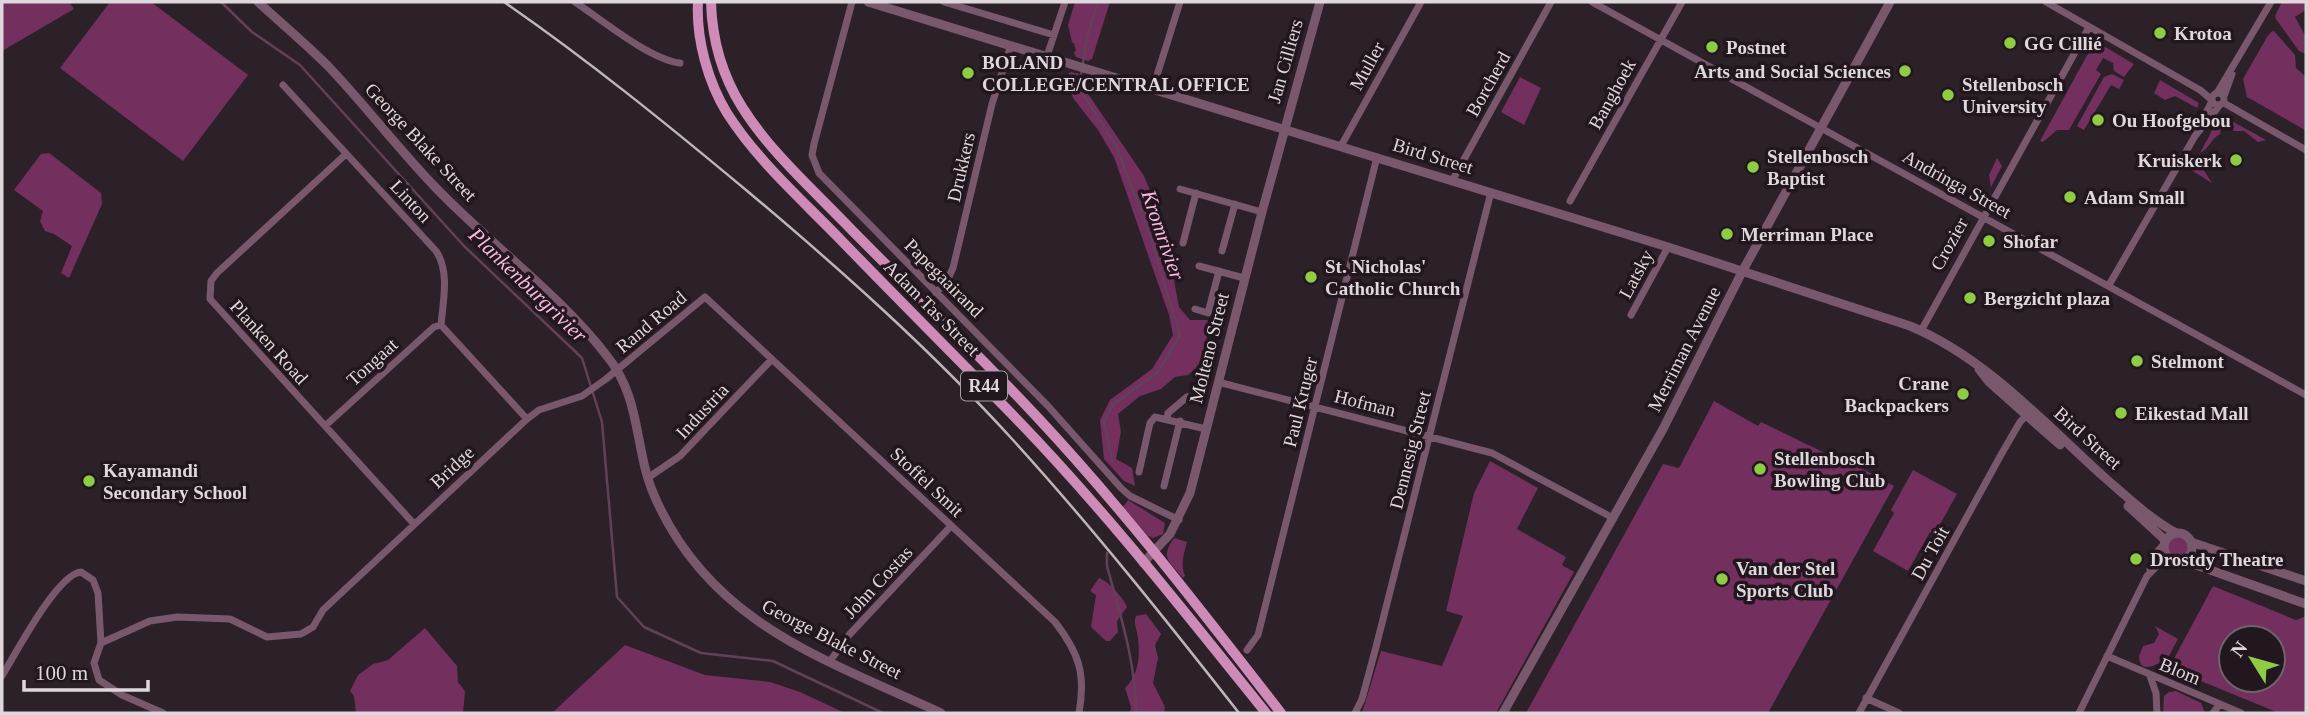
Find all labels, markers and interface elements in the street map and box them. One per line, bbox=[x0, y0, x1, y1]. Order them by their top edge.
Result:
street label: Jan Cilliers bbox=[1263, 17, 1307, 105]
place label: Krotoa bbox=[2174, 23, 2232, 44]
marker: Krotoa bbox=[2152, 25, 2168, 41]
place label: GG Cillié bbox=[2024, 33, 2102, 54]
marker: GG Cillié bbox=[2002, 35, 2018, 51]
place label: Postnet bbox=[1726, 37, 1787, 58]
street label: Muller bbox=[1345, 38, 1389, 94]
marker: Postnet bbox=[1704, 39, 1720, 55]
street label: Borcherd bbox=[1462, 48, 1515, 120]
place label: BOLAND COLLEGE/CENTRAL OFFICE bbox=[982, 52, 1250, 95]
street label: Banghoek bbox=[1584, 55, 1640, 133]
place label: Arts and Social Sciences bbox=[1694, 61, 1891, 82]
marker: Arts and Social Sciences bbox=[1897, 63, 1913, 79]
marker: BOLAND COLLEGE/CENTRAL OFFICE bbox=[960, 65, 976, 81]
place label: Stellenbosch University bbox=[1962, 74, 2064, 117]
street label: George Blake Street bbox=[361, 79, 482, 206]
marker: Stellenbosch University bbox=[1940, 87, 1956, 103]
place label: Ou Hoofgebou bbox=[2112, 110, 2231, 131]
marker: Ou Hoofgebou bbox=[2090, 112, 2106, 128]
street label: Drukkers bbox=[943, 130, 979, 204]
street label: Bird Street bbox=[1390, 134, 1476, 178]
place label: Stellenbosch Baptist bbox=[1767, 146, 1869, 189]
street label: Andringa Street bbox=[1899, 146, 2016, 223]
place label: Kruiskerk bbox=[2138, 150, 2222, 171]
marker: Kruiskerk bbox=[2228, 152, 2244, 168]
marker: Stellenbosch Baptist bbox=[1745, 159, 1761, 175]
street label: Linton bbox=[386, 175, 436, 227]
water label: Kromrivier bbox=[1136, 186, 1190, 284]
place label: Adam Small bbox=[2084, 187, 2185, 208]
marker: Adam Small bbox=[2062, 189, 2078, 205]
street label: Crozier bbox=[1926, 213, 1972, 274]
water label: Plankenburgrivier bbox=[463, 222, 592, 348]
place label: Merriman Place bbox=[1741, 224, 1873, 245]
marker: Merriman Place bbox=[1719, 226, 1735, 242]
place label: Shofar bbox=[2003, 231, 2058, 252]
marker: Shofar bbox=[1981, 233, 1997, 249]
street label: Papegaairand bbox=[900, 234, 988, 322]
street label: Latsky bbox=[1615, 246, 1658, 302]
street label: Adam Tas Street bbox=[880, 256, 984, 360]
place label: St. Nicholas' Catholic Church bbox=[1325, 256, 1461, 299]
marker: St. Nicholas' Catholic Church bbox=[1303, 269, 1319, 285]
street label: Merriman Avenue bbox=[1643, 283, 1725, 415]
street label: Rand Road bbox=[612, 286, 691, 357]
place label: Bergzicht plaza bbox=[1984, 288, 2111, 309]
street label: Molteno Street bbox=[1185, 290, 1233, 406]
marker: Bergzicht plaza bbox=[1962, 290, 1978, 306]
street label: Planken Road bbox=[226, 296, 313, 389]
street label: Tongaat bbox=[342, 333, 402, 390]
place label: Stelmont bbox=[2151, 351, 2225, 372]
marker: Stelmont bbox=[2129, 353, 2145, 369]
street label: Paul Kruger bbox=[1279, 354, 1322, 449]
road number: R44 bbox=[961, 372, 1007, 400]
place label: Crane Backpackers bbox=[1845, 373, 1949, 416]
street label: Industria bbox=[671, 379, 733, 443]
street label: Hofman bbox=[1332, 385, 1398, 421]
marker: Crane Backpackers bbox=[1955, 386, 1971, 402]
street label: Dennesig Street bbox=[1385, 388, 1435, 511]
street label: Bird Street bbox=[2050, 402, 2126, 474]
place label: Eikestad Mall bbox=[2135, 403, 2248, 424]
marker: Eikestad Mall bbox=[2113, 405, 2129, 421]
street label: Bridge bbox=[426, 442, 478, 492]
street label: Stoffel Smit bbox=[886, 443, 968, 522]
place label: Stellenbosch Bowling Club bbox=[1774, 448, 1885, 491]
place label: Kayamandi Secondary School bbox=[103, 460, 247, 503]
marker: Stellenbosch Bowling Club bbox=[1752, 461, 1768, 477]
marker: Kayamandi Secondary School bbox=[81, 473, 97, 489]
street label: Du Toit bbox=[1907, 522, 1954, 583]
street label: John Costas bbox=[839, 541, 917, 623]
place label: Drostdy Theatre bbox=[2150, 549, 2284, 570]
marker: Drostdy Theatre bbox=[2128, 551, 2144, 567]
place label: Van der Stel Sports Club bbox=[1736, 558, 1835, 601]
marker: Van der Stel Sports Club bbox=[1714, 571, 1730, 587]
street label: George Blake Street bbox=[759, 595, 906, 684]
north arrow bbox=[2217, 624, 2287, 694]
text: N bbox=[2226, 637, 2252, 661]
scale bar bbox=[24, 648, 149, 692]
street label: Blom bbox=[2156, 653, 2204, 689]
text: 100 m bbox=[35, 661, 88, 685]

